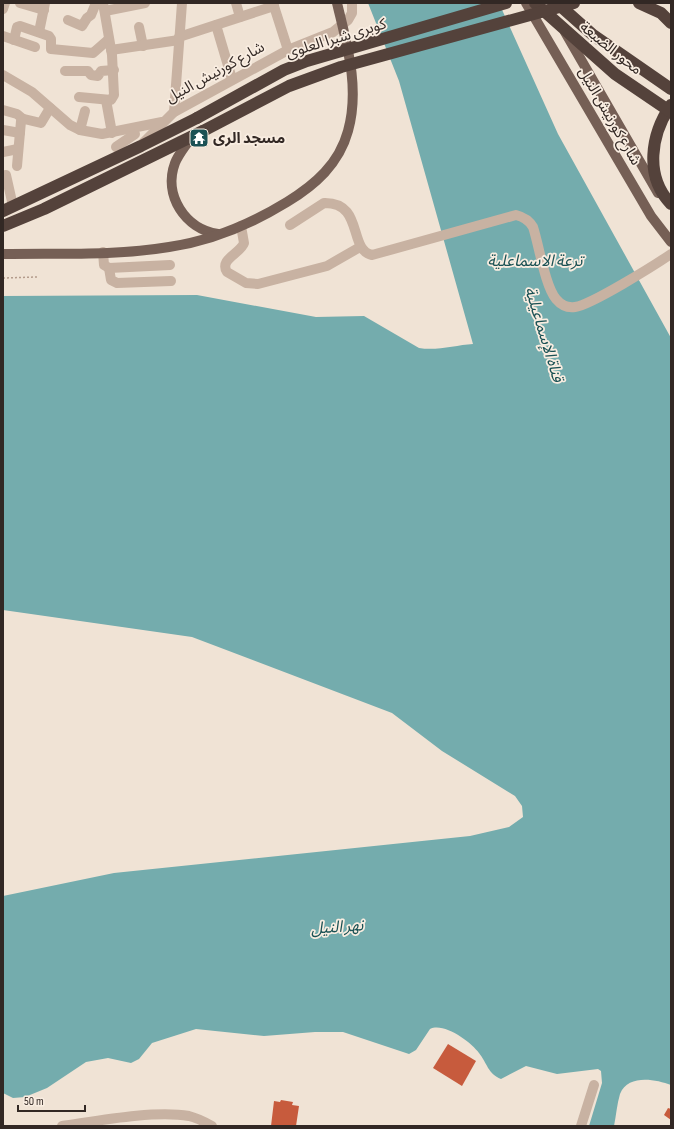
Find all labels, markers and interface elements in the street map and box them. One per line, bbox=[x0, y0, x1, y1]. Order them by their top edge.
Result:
street label: كوبرى شبرا العلوى bbox=[284, 14, 389, 63]
street label: محور الضبعة bbox=[576, 18, 646, 79]
street label: شارع كورنيش النيل bbox=[162, 37, 269, 109]
street label: شارع كورنيش النيل bbox=[572, 64, 645, 170]
temple icon: مسجد الرى bbox=[188, 127, 210, 149]
place label: مسجد الرى bbox=[213, 129, 285, 148]
water label: ترعة الاسماعلية bbox=[487, 252, 585, 271]
water label: قناة الإسماعيلية bbox=[520, 285, 567, 385]
water label: نهر النيل bbox=[310, 916, 365, 939]
scale bar bbox=[18, 1087, 85, 1113]
text: 50 m bbox=[24, 1094, 44, 1109]

